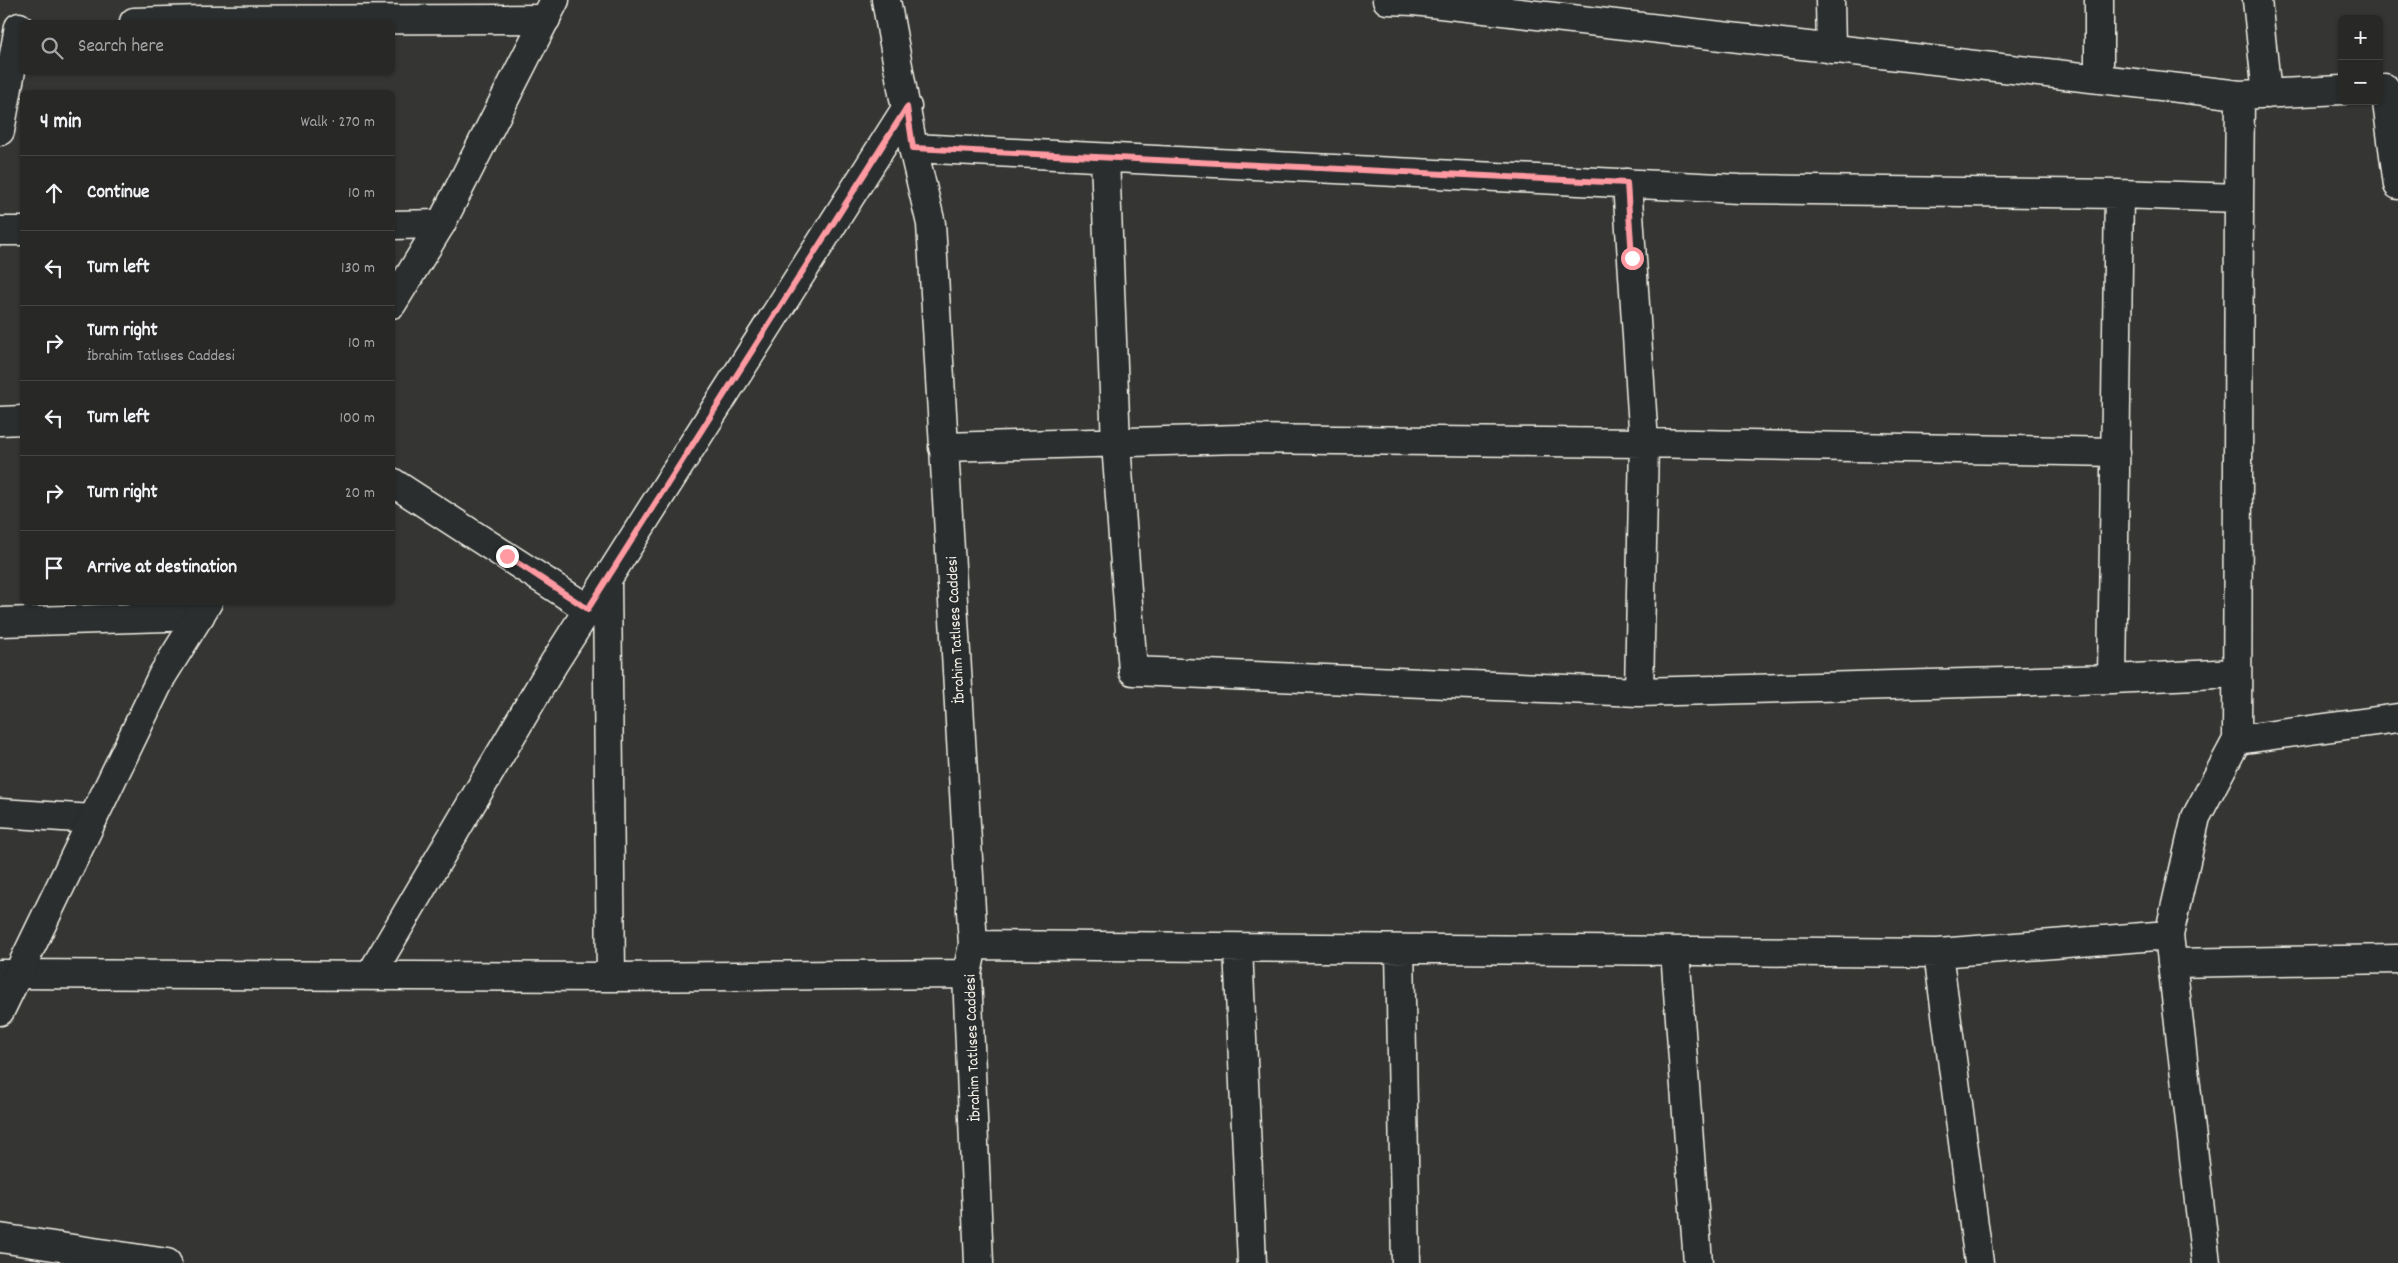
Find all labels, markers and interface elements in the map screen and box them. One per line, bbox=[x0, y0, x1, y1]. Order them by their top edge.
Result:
map controls bbox=[2338, 15, 2383, 105]
button: + bbox=[2338, 15, 2383, 60]
search box bbox=[20, 20, 395, 75]
icon: search bbox=[38, 34, 66, 62]
text: Search here bbox=[78, 34, 164, 61]
button: − bbox=[2338, 60, 2383, 105]
text: 4 min bbox=[40, 108, 82, 138]
text: Walk · 270 m bbox=[300, 111, 375, 134]
icon: ahead bbox=[40, 179, 68, 207]
text: Continue bbox=[87, 180, 149, 207]
text: 10 m bbox=[348, 182, 375, 205]
route start bbox=[1621, 247, 1644, 270]
icon: left bbox=[40, 254, 68, 282]
text: Turn left bbox=[87, 255, 150, 282]
text: 130 m bbox=[341, 257, 375, 280]
text: Turn right bbox=[87, 318, 158, 345]
icon: right bbox=[40, 329, 68, 357]
text: 10 m bbox=[348, 332, 375, 355]
text: İbrahim Tatlıses Caddesi bbox=[87, 345, 235, 368]
icon: left bbox=[40, 404, 68, 432]
text: Turn left bbox=[87, 405, 150, 432]
text: 100 m bbox=[339, 407, 375, 430]
icon: right bbox=[40, 479, 68, 507]
text: Turn right bbox=[87, 480, 158, 507]
text: 20 m bbox=[345, 482, 375, 505]
route end bbox=[496, 545, 519, 568]
icon: arrive bbox=[40, 554, 68, 582]
text: Arrive at destination bbox=[87, 555, 237, 582]
street label: İbrahim Tatlıses Caddesi bbox=[941, 555, 972, 704]
street label: İbrahim Tatlıses Caddesi bbox=[959, 974, 988, 1122]

